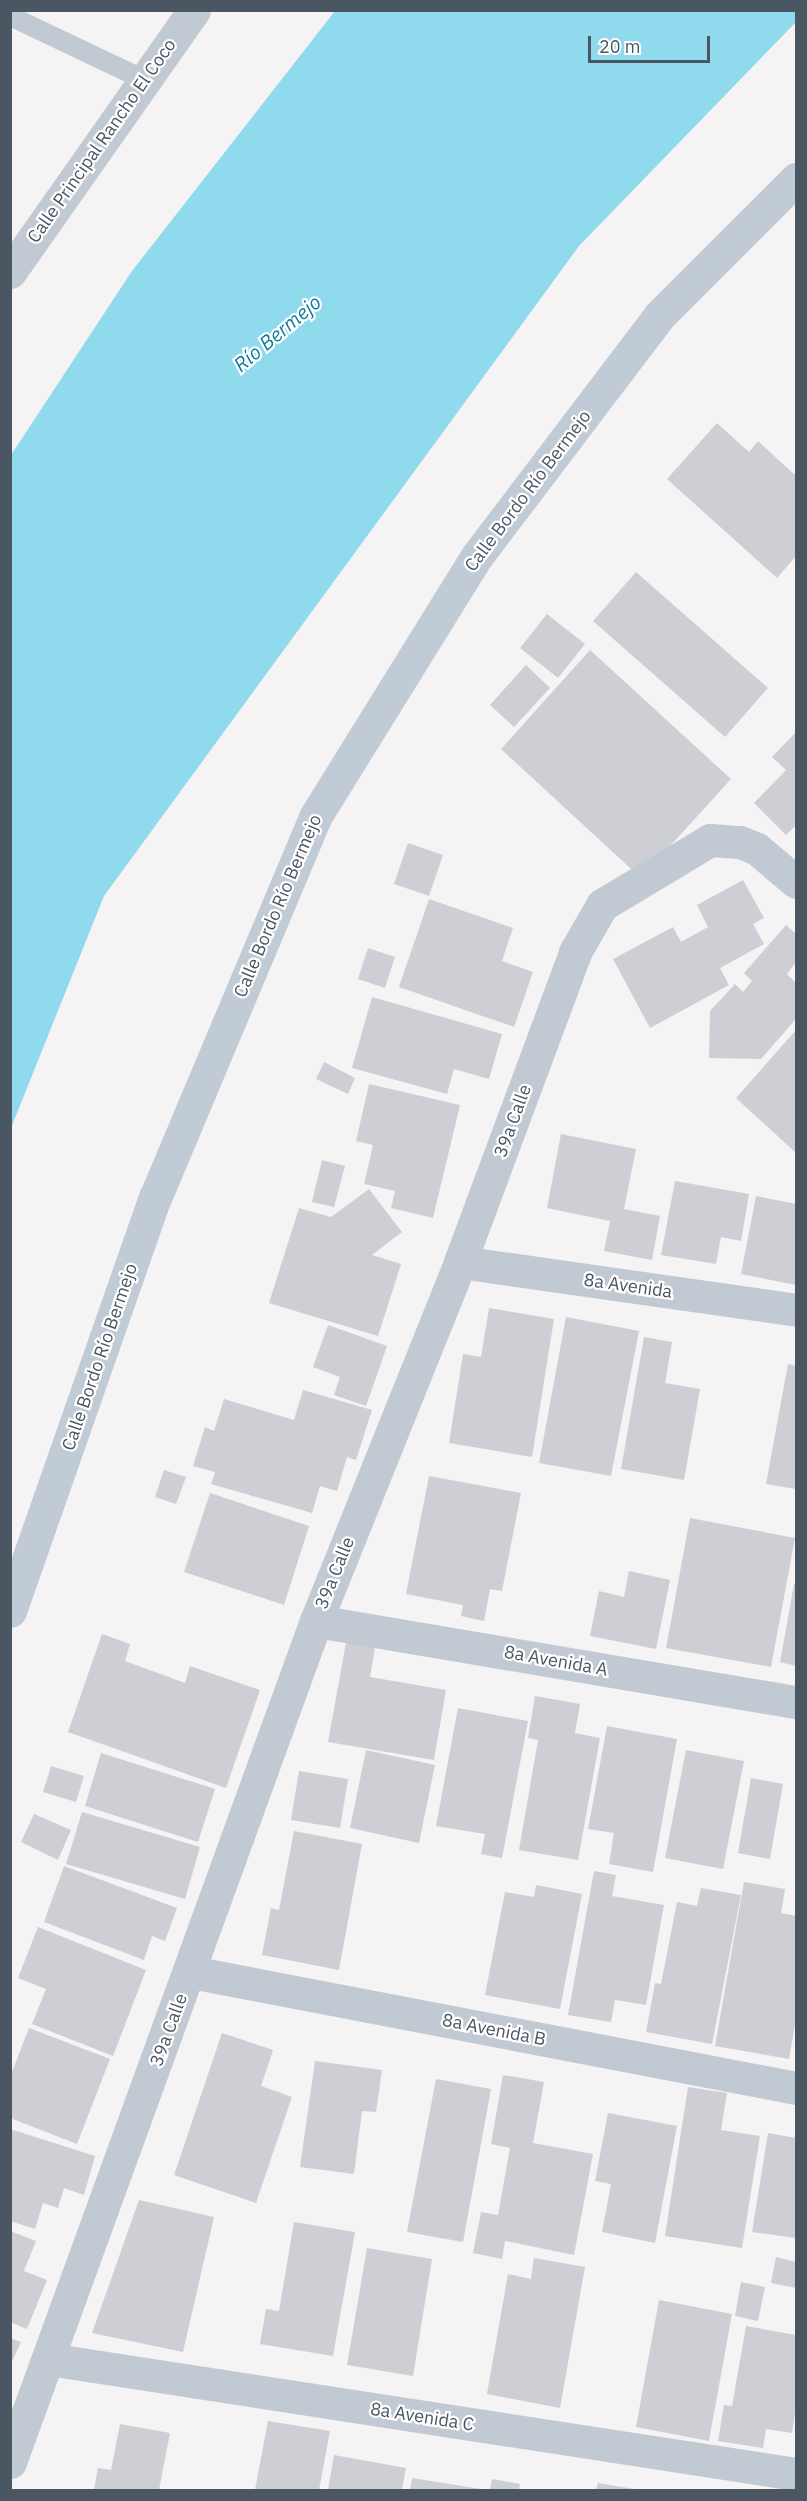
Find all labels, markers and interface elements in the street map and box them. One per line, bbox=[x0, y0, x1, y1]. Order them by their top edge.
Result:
scale bar bbox=[591, 24, 712, 62]
street label: Calle Principal Rancho El Coco bbox=[23, 35, 181, 247]
text: 20 m bbox=[599, 35, 641, 58]
water label: Río Bermejo bbox=[228, 290, 326, 376]
street label: Calle Bordo Río Bermejo bbox=[460, 406, 596, 576]
street label: Calle Bordo Río Bermejo bbox=[230, 811, 326, 1001]
street label: 39a Calle bbox=[490, 1082, 536, 1160]
street label: Calle Bordo Río Bermejo bbox=[58, 1261, 142, 1453]
street label: 8a Avenida bbox=[582, 1269, 674, 1303]
street label: 39a Calle bbox=[311, 1534, 359, 1612]
street label: 8a Avenida A bbox=[502, 1641, 610, 1681]
street label: 39a Calle bbox=[146, 1991, 192, 2069]
street label: 8a Avenida B bbox=[440, 2009, 548, 2051]
street label: 8a Avenida C bbox=[369, 2398, 475, 2436]

